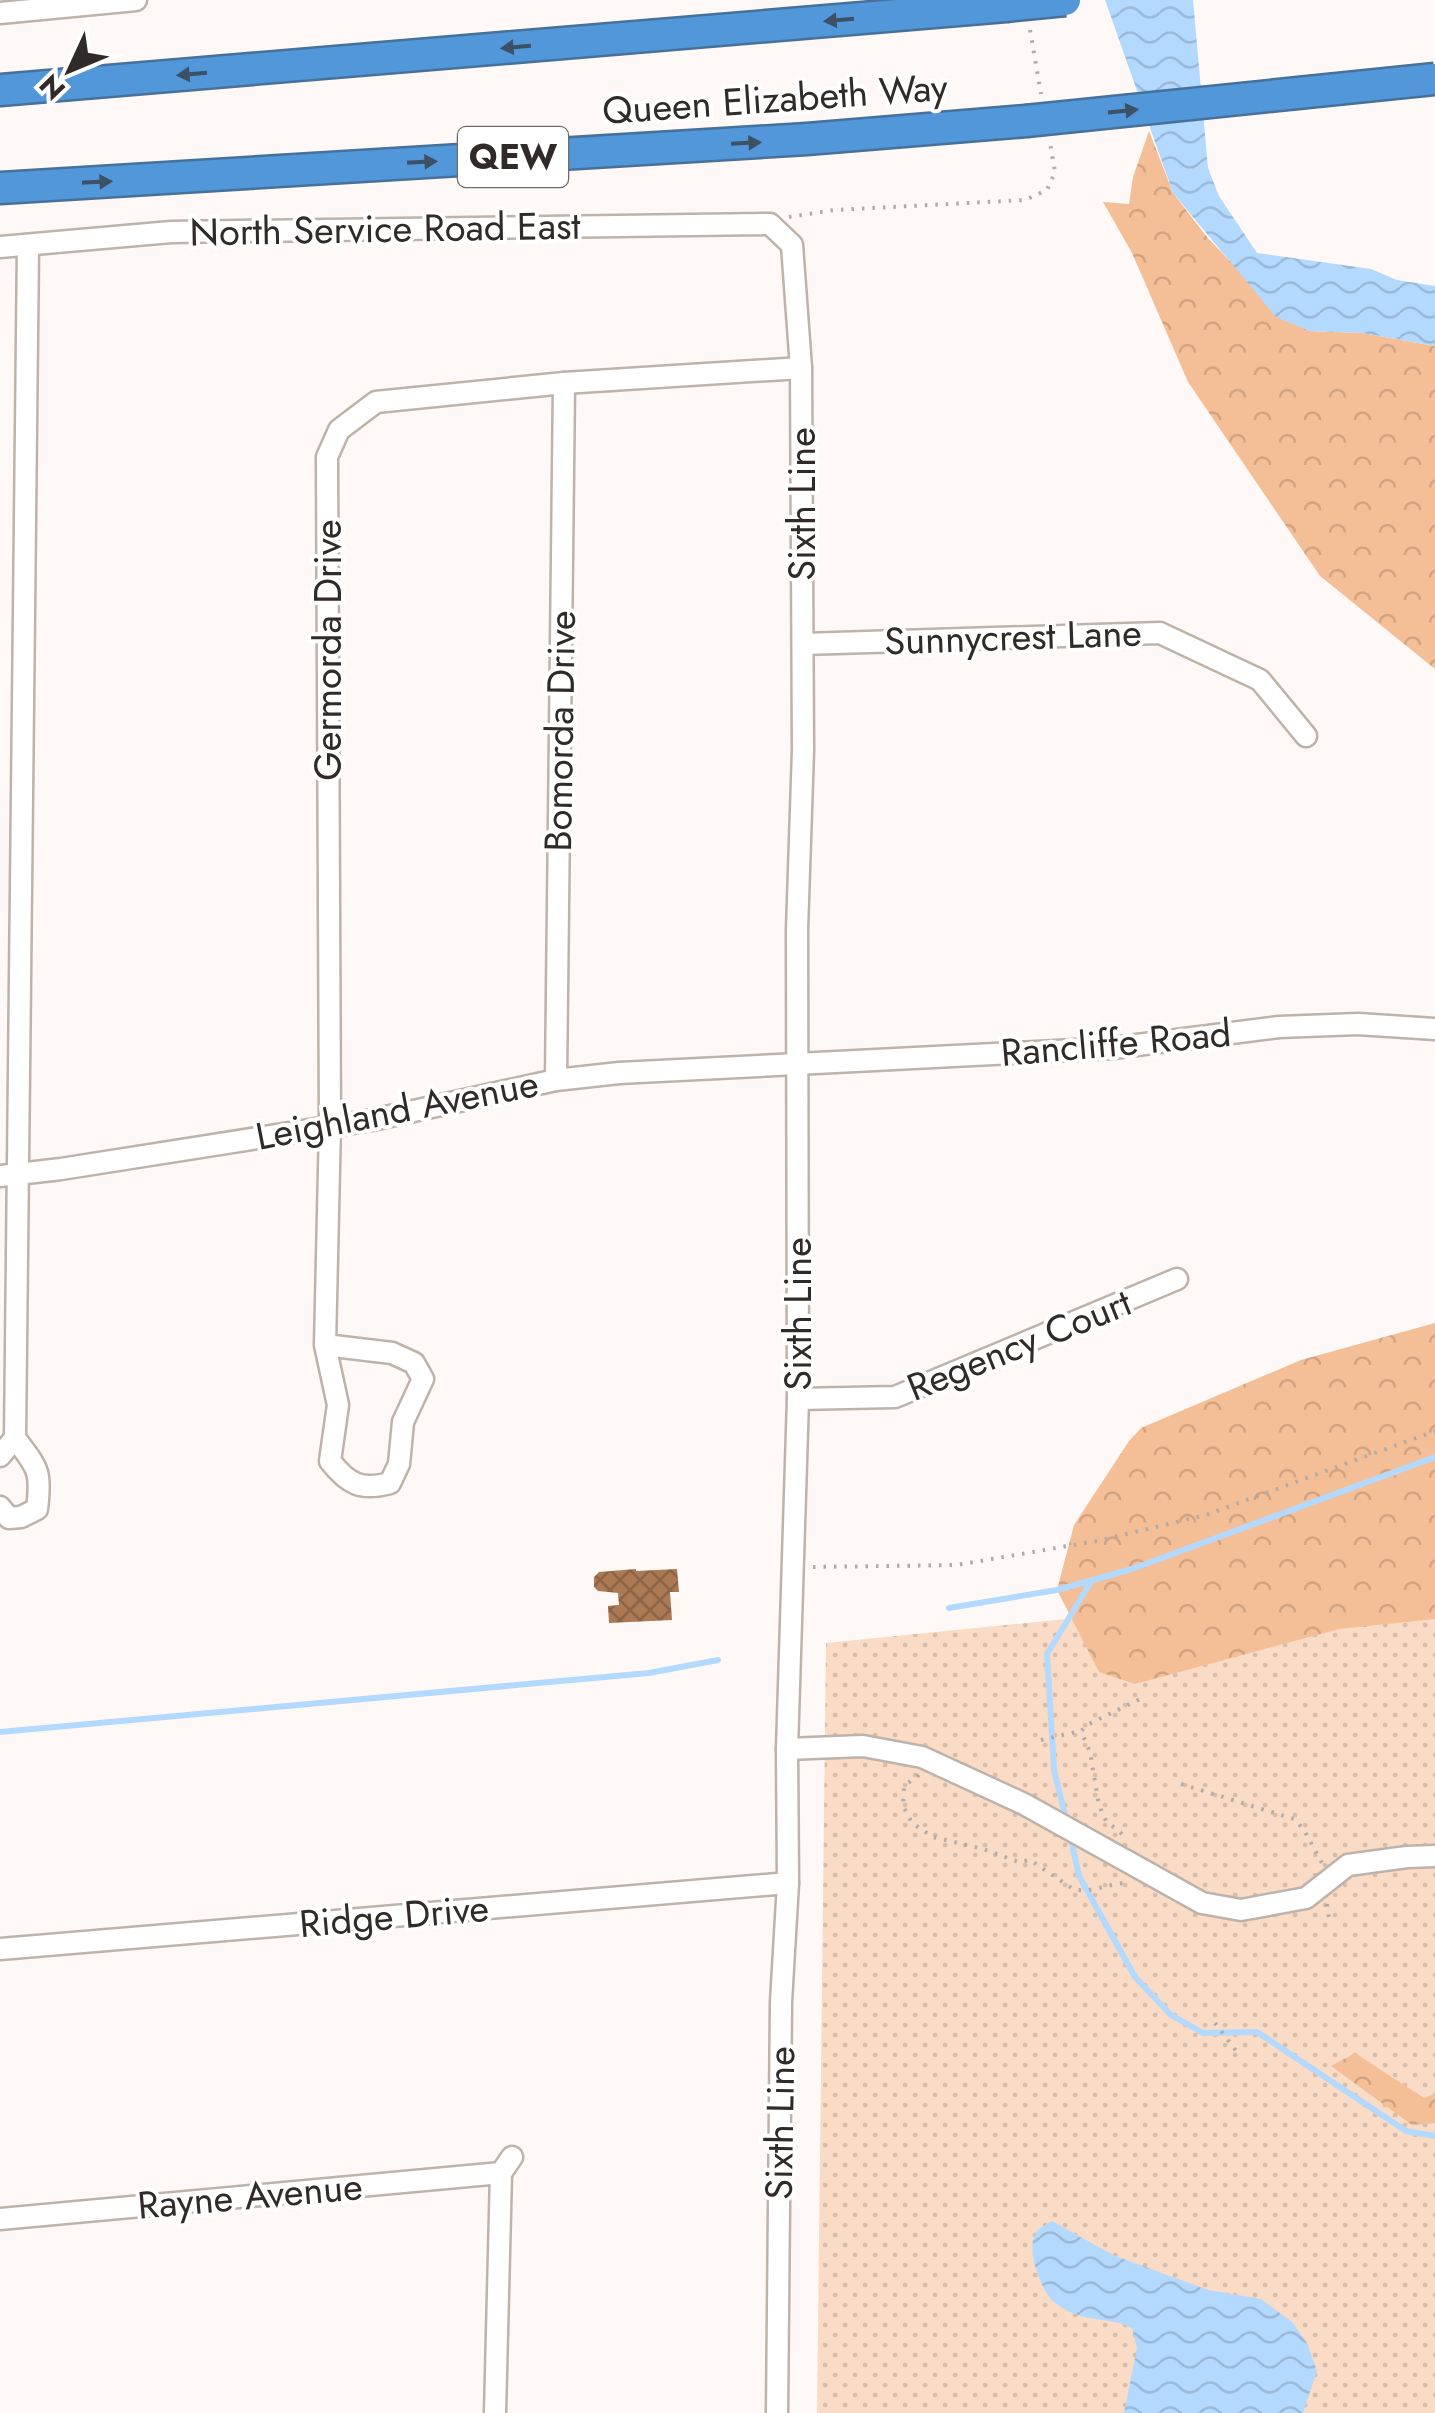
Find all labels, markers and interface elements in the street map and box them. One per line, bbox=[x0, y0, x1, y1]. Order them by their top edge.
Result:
one-way arrow bbox=[823, 12, 855, 28]
north arrow bbox=[20, 20, 120, 120]
one-way arrow bbox=[499, 40, 531, 56]
street label: Queen Elizabeth Way bbox=[600, 59, 950, 138]
text: N bbox=[30, 65, 75, 109]
one-way arrow bbox=[175, 67, 207, 83]
one-way arrow bbox=[1108, 102, 1140, 118]
road number: QEW bbox=[458, 127, 568, 187]
one-way arrow bbox=[731, 135, 763, 151]
one-way arrow bbox=[406, 154, 438, 170]
one-way arrow bbox=[82, 174, 114, 190]
street label: North Service Road East bbox=[189, 198, 581, 259]
street label: Sixth Line bbox=[774, 427, 829, 581]
street label: Germorda Drive bbox=[300, 519, 355, 781]
street label: Sunnycrest Lane bbox=[883, 605, 1143, 668]
street label: Bomorda Drive bbox=[530, 610, 589, 852]
street label: Rancliffe Road bbox=[999, 1005, 1233, 1080]
street label: Leighland Avenue bbox=[251, 1055, 543, 1164]
street label: Sixth Line bbox=[770, 1237, 825, 1391]
street label: Regency Court bbox=[899, 1275, 1139, 1414]
street label: Ridge Drive bbox=[297, 1880, 491, 1951]
street label: Sixth Line bbox=[751, 2046, 808, 2200]
street label: Rayne Avenue bbox=[135, 2158, 365, 2233]

